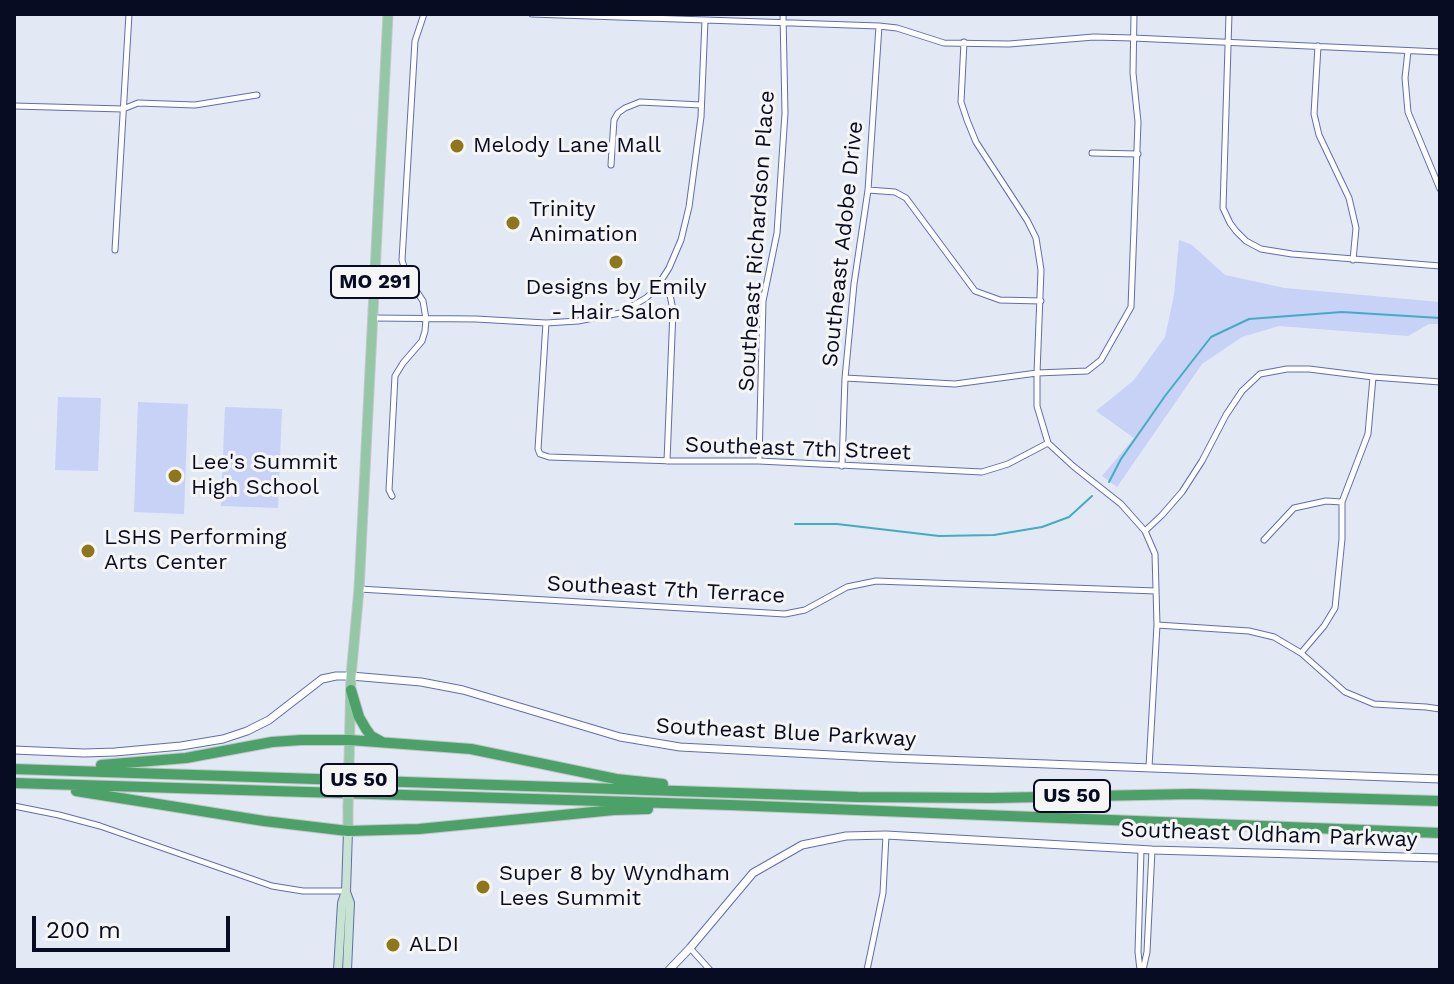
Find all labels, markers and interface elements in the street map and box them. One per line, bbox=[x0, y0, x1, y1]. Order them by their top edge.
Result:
street label: Southeast Richardson Place bbox=[733, 90, 781, 392]
street label: Southeast Adobe Drive bbox=[817, 120, 869, 368]
place label: Melody Lane Mall bbox=[473, 133, 661, 159]
marker: Melody Lane Mall bbox=[448, 137, 466, 155]
place label: Trinity Animation bbox=[529, 197, 638, 248]
marker: Trinity Animation bbox=[504, 214, 522, 232]
marker: Designs by Emily - Hair Salon bbox=[607, 253, 625, 271]
road number: MO 291 bbox=[331, 266, 419, 298]
place label: Designs by Emily - Hair Salon bbox=[525, 275, 707, 326]
street label: Southeast 7th Street bbox=[685, 432, 911, 466]
place label: Lee's Summit High School bbox=[191, 450, 337, 502]
marker: Lee's Summit High School bbox=[166, 467, 184, 485]
place label: LSHS Performing Arts Center bbox=[104, 525, 287, 576]
marker: LSHS Performing Arts Center bbox=[79, 542, 97, 560]
street label: Southeast 7th Terrace bbox=[546, 571, 786, 609]
street label: Southeast Blue Parkway bbox=[655, 713, 917, 753]
road number: US 50 bbox=[321, 764, 397, 796]
road number: US 50 bbox=[1034, 780, 1110, 812]
street label: Southeast Oldham Parkway bbox=[1120, 817, 1418, 853]
place label: Super 8 by Wyndham Lees Summit bbox=[499, 861, 730, 912]
marker: Super 8 by Wyndham Lees Summit bbox=[474, 878, 492, 896]
scale bar bbox=[36, 900, 234, 950]
text: 200 m bbox=[46, 916, 121, 944]
place label: ALDI bbox=[409, 932, 459, 958]
marker: ALDI bbox=[384, 936, 402, 954]

